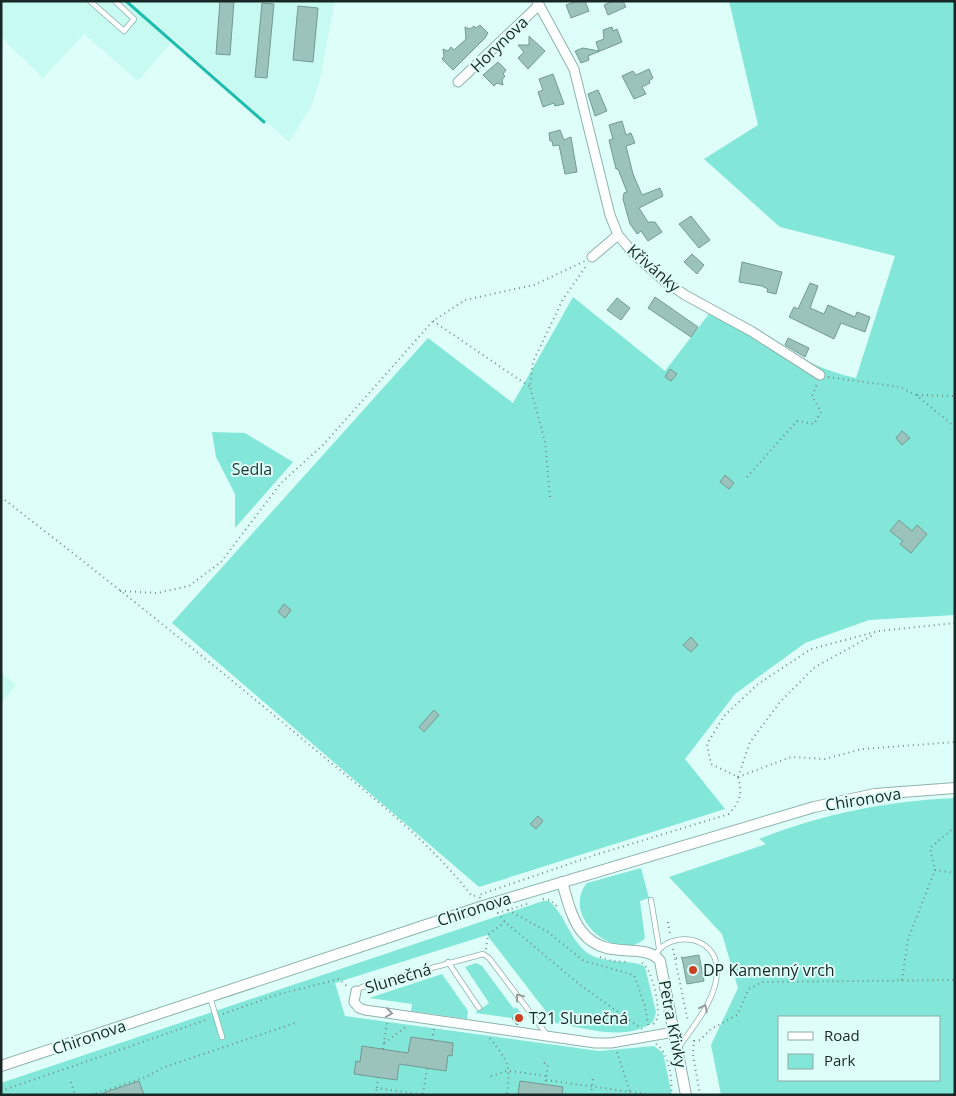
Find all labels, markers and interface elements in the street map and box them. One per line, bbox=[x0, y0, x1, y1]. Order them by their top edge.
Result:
street label: Horynova bbox=[465, 11, 533, 77]
street label: Křivánky bbox=[623, 239, 686, 298]
park label: Sedla bbox=[232, 458, 272, 480]
street label: Chironova bbox=[824, 782, 902, 816]
street label: Chironova bbox=[434, 887, 514, 931]
street label: Slunečná bbox=[362, 958, 434, 998]
place label: DP Kamenný vrch bbox=[703, 959, 835, 981]
marker: DP Kamenný vrch bbox=[687, 964, 699, 976]
street label: Petra Křivky bbox=[654, 978, 692, 1071]
one-way arrow bbox=[516, 994, 524, 1003]
one-way arrow bbox=[698, 1004, 708, 1013]
one-way arrow bbox=[385, 1007, 393, 1018]
place label: T21 Slunečná bbox=[529, 1007, 628, 1029]
marker: T21 Slunečná bbox=[513, 1012, 525, 1024]
street label: Chironova bbox=[49, 1014, 129, 1060]
legend bbox=[778, 1016, 941, 1081]
text: Road bbox=[824, 1025, 860, 1045]
text: Park bbox=[824, 1050, 855, 1070]

